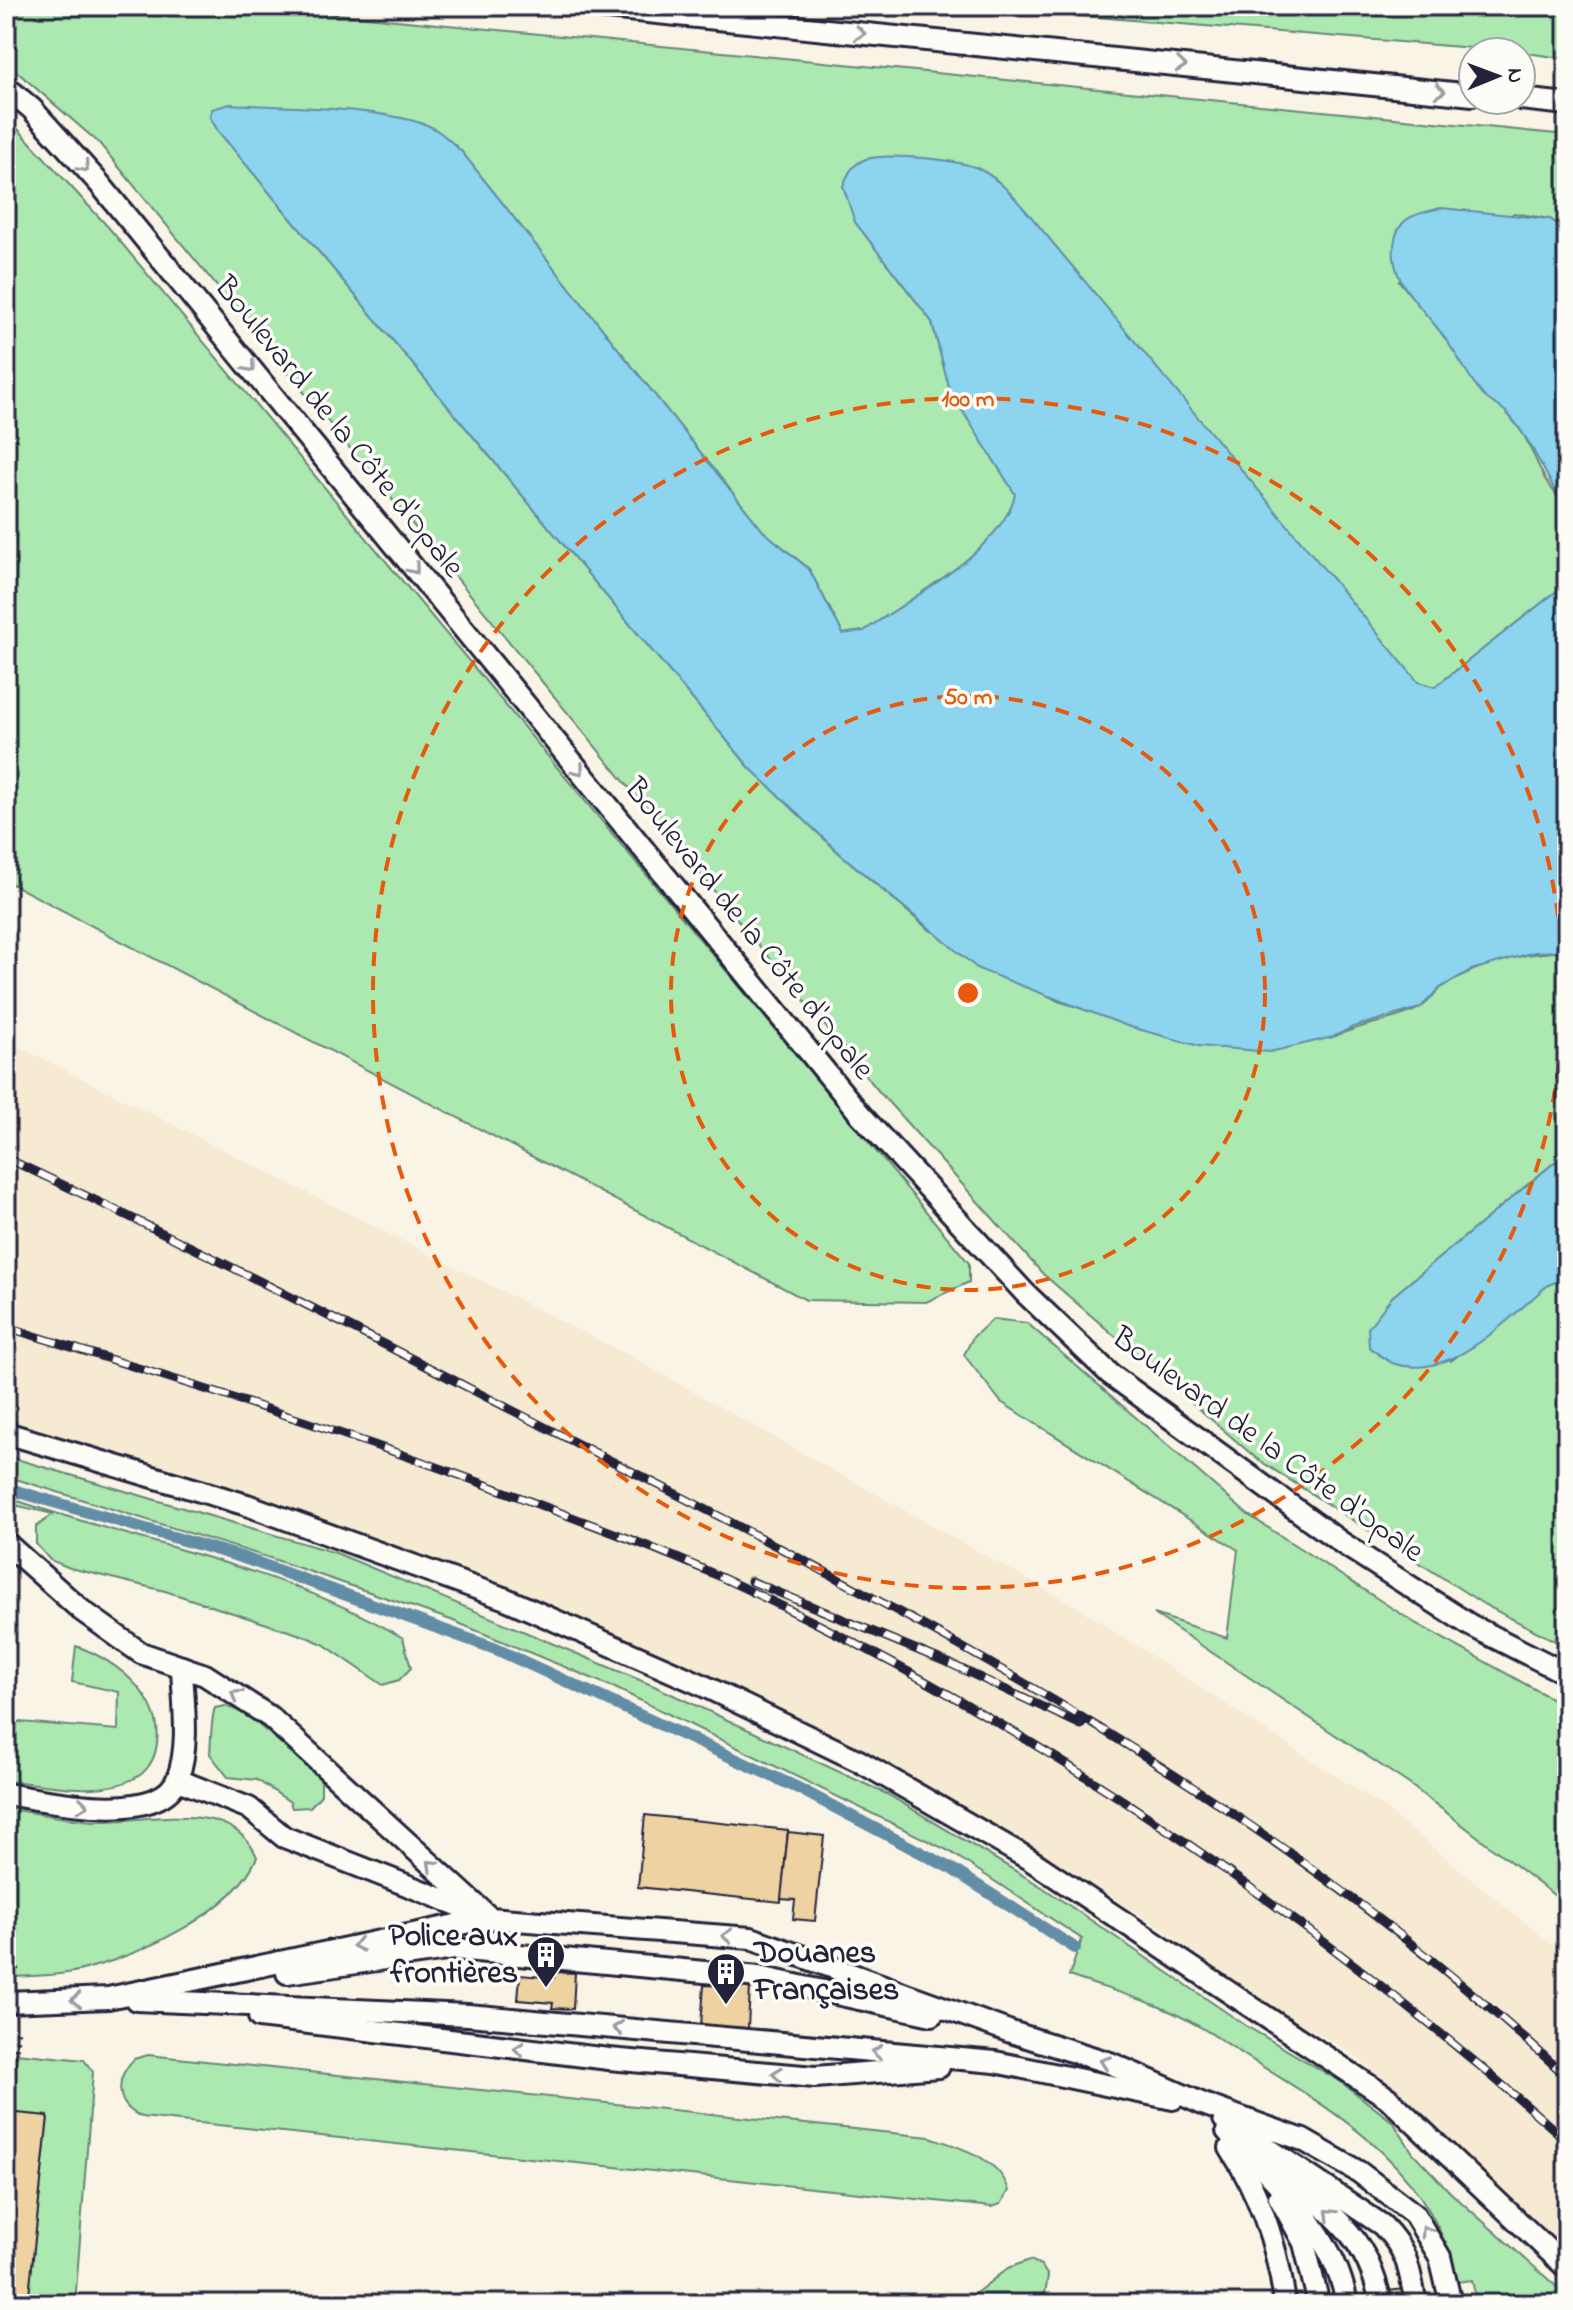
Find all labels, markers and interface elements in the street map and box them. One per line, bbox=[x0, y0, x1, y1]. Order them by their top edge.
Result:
one-way arrow bbox=[854, 25, 867, 42]
north arrow bbox=[1457, 36, 1537, 116]
one-way arrow bbox=[1175, 57, 1188, 74]
text: N bbox=[1498, 68, 1530, 83]
one-way arrow bbox=[1433, 83, 1446, 100]
one-way arrow bbox=[75, 158, 90, 172]
street label: Boulevard de la Côte d'Opale bbox=[201, 266, 475, 590]
one-way arrow bbox=[240, 358, 255, 373]
text: 100 m bbox=[942, 383, 995, 418]
one-way arrow bbox=[404, 560, 419, 574]
text: 50 m bbox=[944, 681, 993, 716]
one-way arrow bbox=[569, 761, 584, 775]
street label: Boulevard de la Côte d'Opale bbox=[611, 768, 885, 1092]
centre of rings bbox=[954, 979, 982, 1007]
street label: Boulevard de la Côte d'Opale bbox=[1100, 1316, 1434, 1576]
one-way arrow bbox=[230, 1690, 245, 1705]
one-way arrow bbox=[77, 1796, 90, 1813]
one-way arrow bbox=[426, 1861, 441, 1875]
place label: Police aux frontières bbox=[388, 1914, 518, 1998]
one-way arrow bbox=[720, 1928, 733, 1945]
place label: Douanes Françaises bbox=[752, 1931, 899, 2015]
building icon: Police aux frontières bbox=[525, 1934, 567, 1989]
one-way arrow bbox=[352, 1936, 366, 1953]
building icon: Douanes Françaises bbox=[705, 1951, 747, 2006]
one-way arrow bbox=[69, 1991, 82, 2008]
one-way arrow bbox=[611, 2020, 624, 2037]
one-way arrow bbox=[512, 2041, 525, 2058]
one-way arrow bbox=[870, 2043, 883, 2060]
one-way arrow bbox=[1099, 2055, 1113, 2072]
one-way arrow bbox=[770, 2066, 783, 2083]
one-way arrow bbox=[1325, 2209, 1339, 2224]
one-way arrow bbox=[1420, 2225, 1435, 2240]

